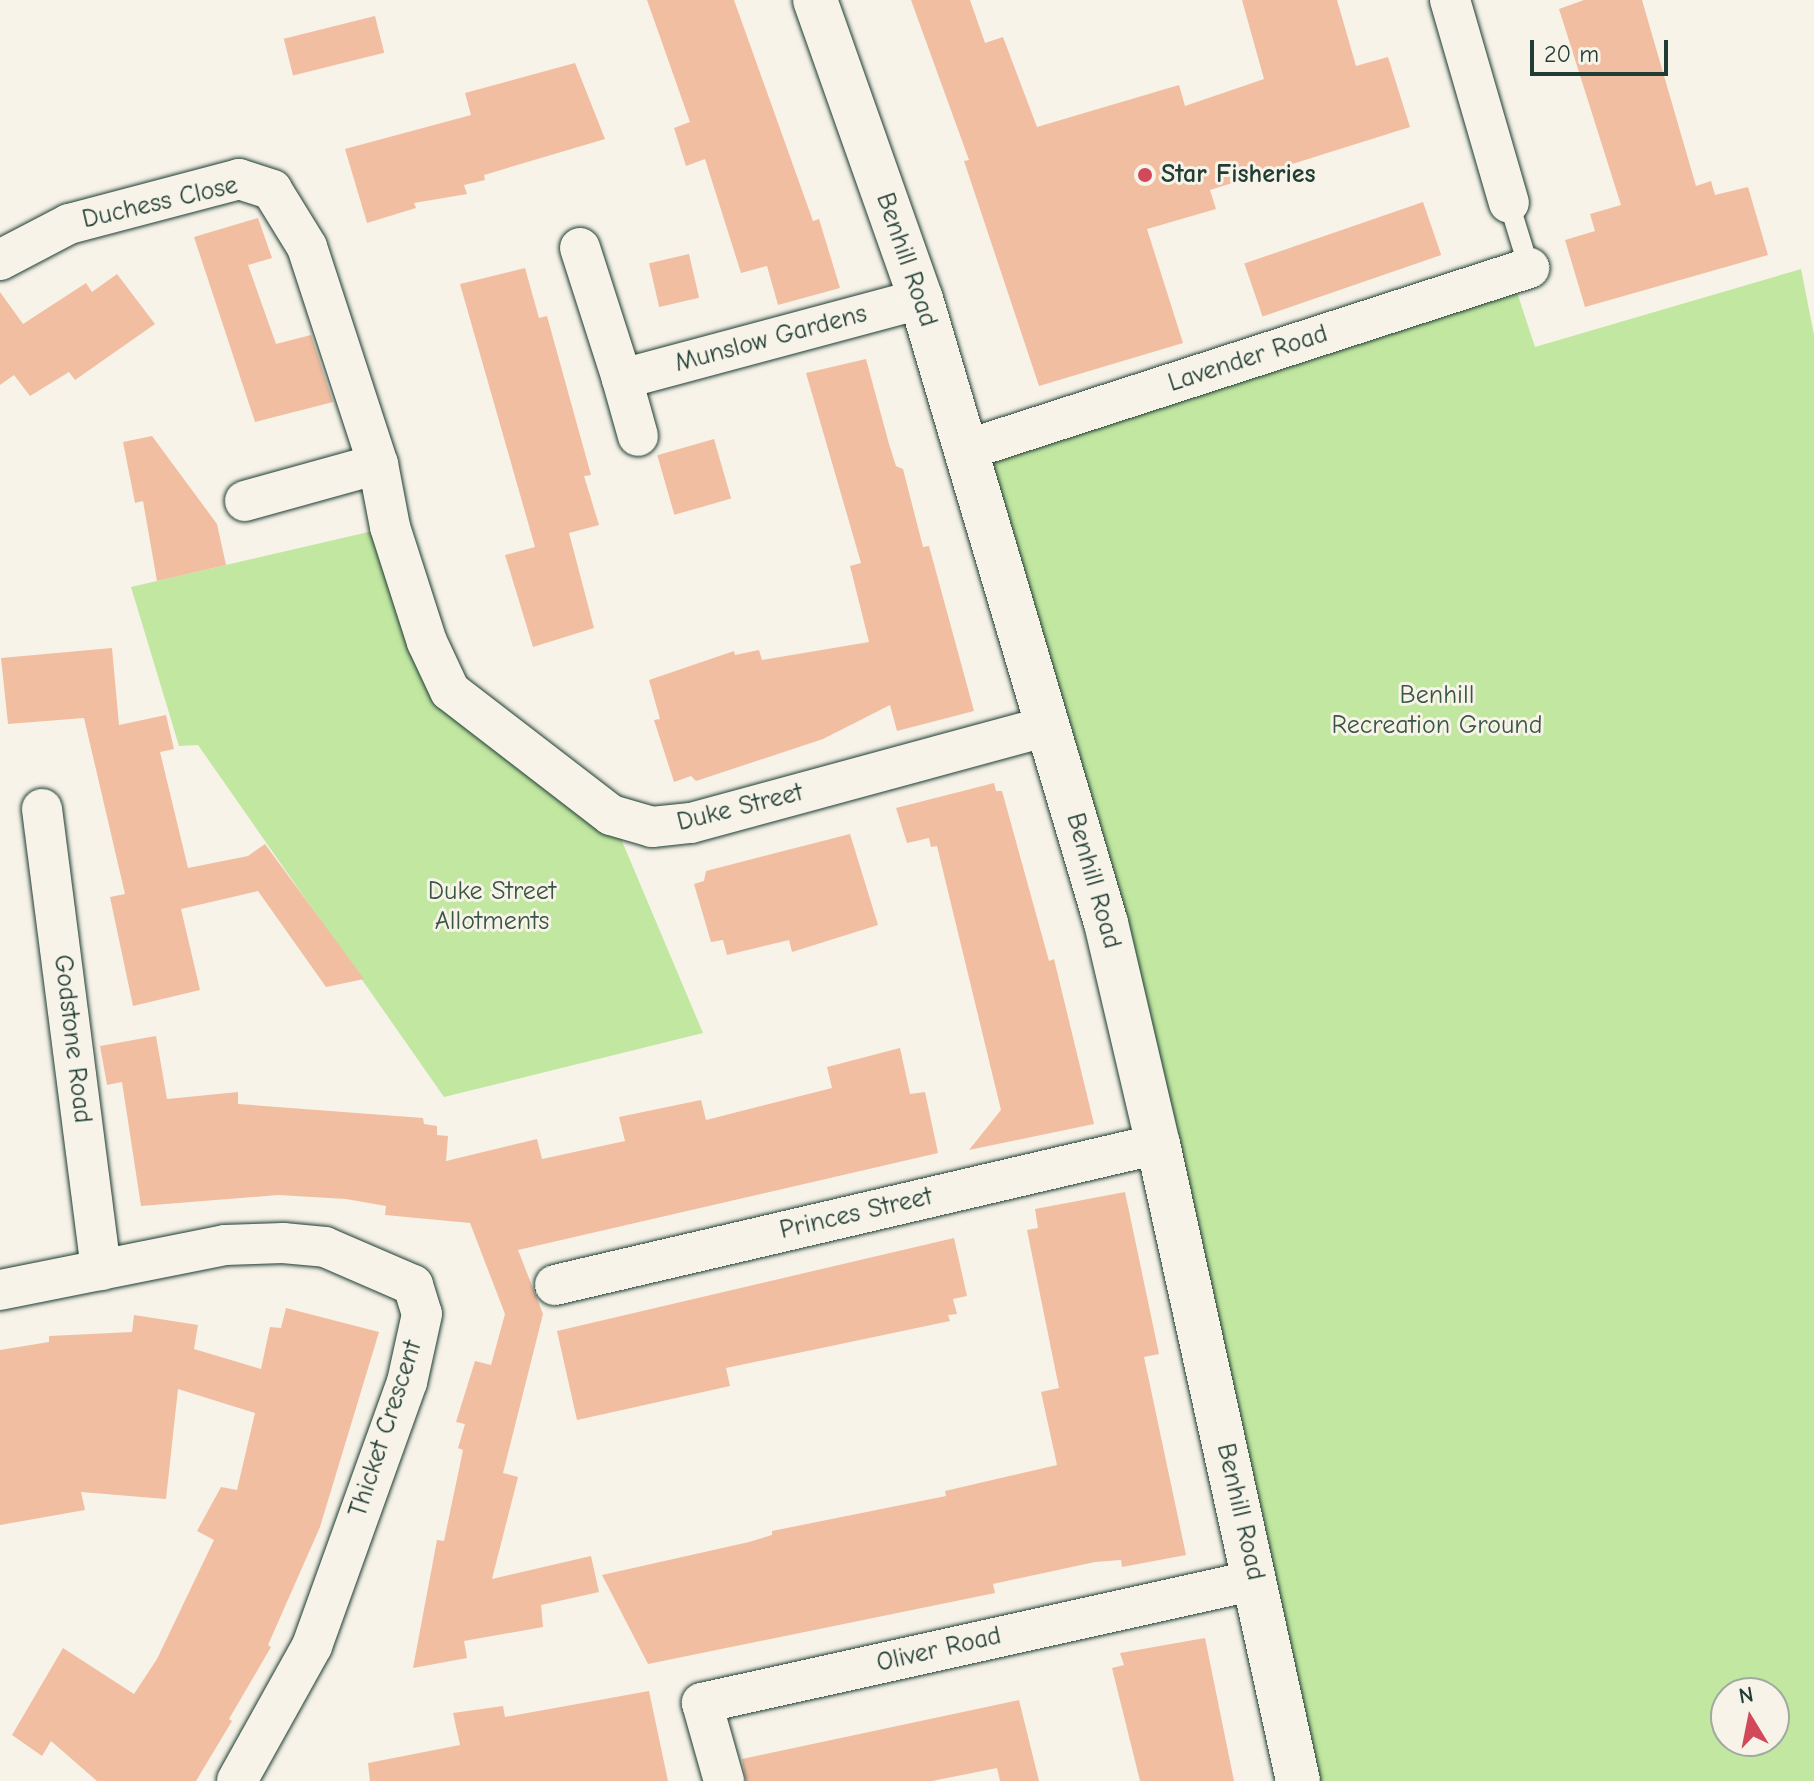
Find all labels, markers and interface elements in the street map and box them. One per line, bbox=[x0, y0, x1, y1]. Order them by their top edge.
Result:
scale bar bbox=[1534, 24, 1672, 74]
text: 20 m bbox=[1544, 40, 1599, 68]
place label: Star Fisheries bbox=[1161, 159, 1316, 191]
marker: Star Fisheries bbox=[1136, 166, 1154, 184]
street label: Duchess Close bbox=[79, 170, 241, 236]
street label: Benhill Road bbox=[869, 189, 943, 331]
street label: Munslow Gardens bbox=[672, 298, 870, 380]
street label: Lavender Road bbox=[1164, 319, 1332, 399]
park label: Benhill Recreation Ground bbox=[1332, 680, 1542, 742]
street label: Duke Street bbox=[674, 777, 806, 839]
street label: Benhill Road bbox=[1059, 810, 1127, 952]
park label: Duke Street Allotments bbox=[428, 876, 556, 938]
street label: Godstone Road bbox=[46, 953, 98, 1125]
street label: Princes Street bbox=[777, 1181, 935, 1247]
street label: Thicket Crescent bbox=[343, 1337, 429, 1521]
street label: Benhill Road bbox=[1209, 1440, 1271, 1584]
street label: Oliver Road bbox=[874, 1621, 1004, 1679]
north arrow bbox=[1710, 1677, 1790, 1757]
text: N bbox=[1737, 1681, 1756, 1709]

